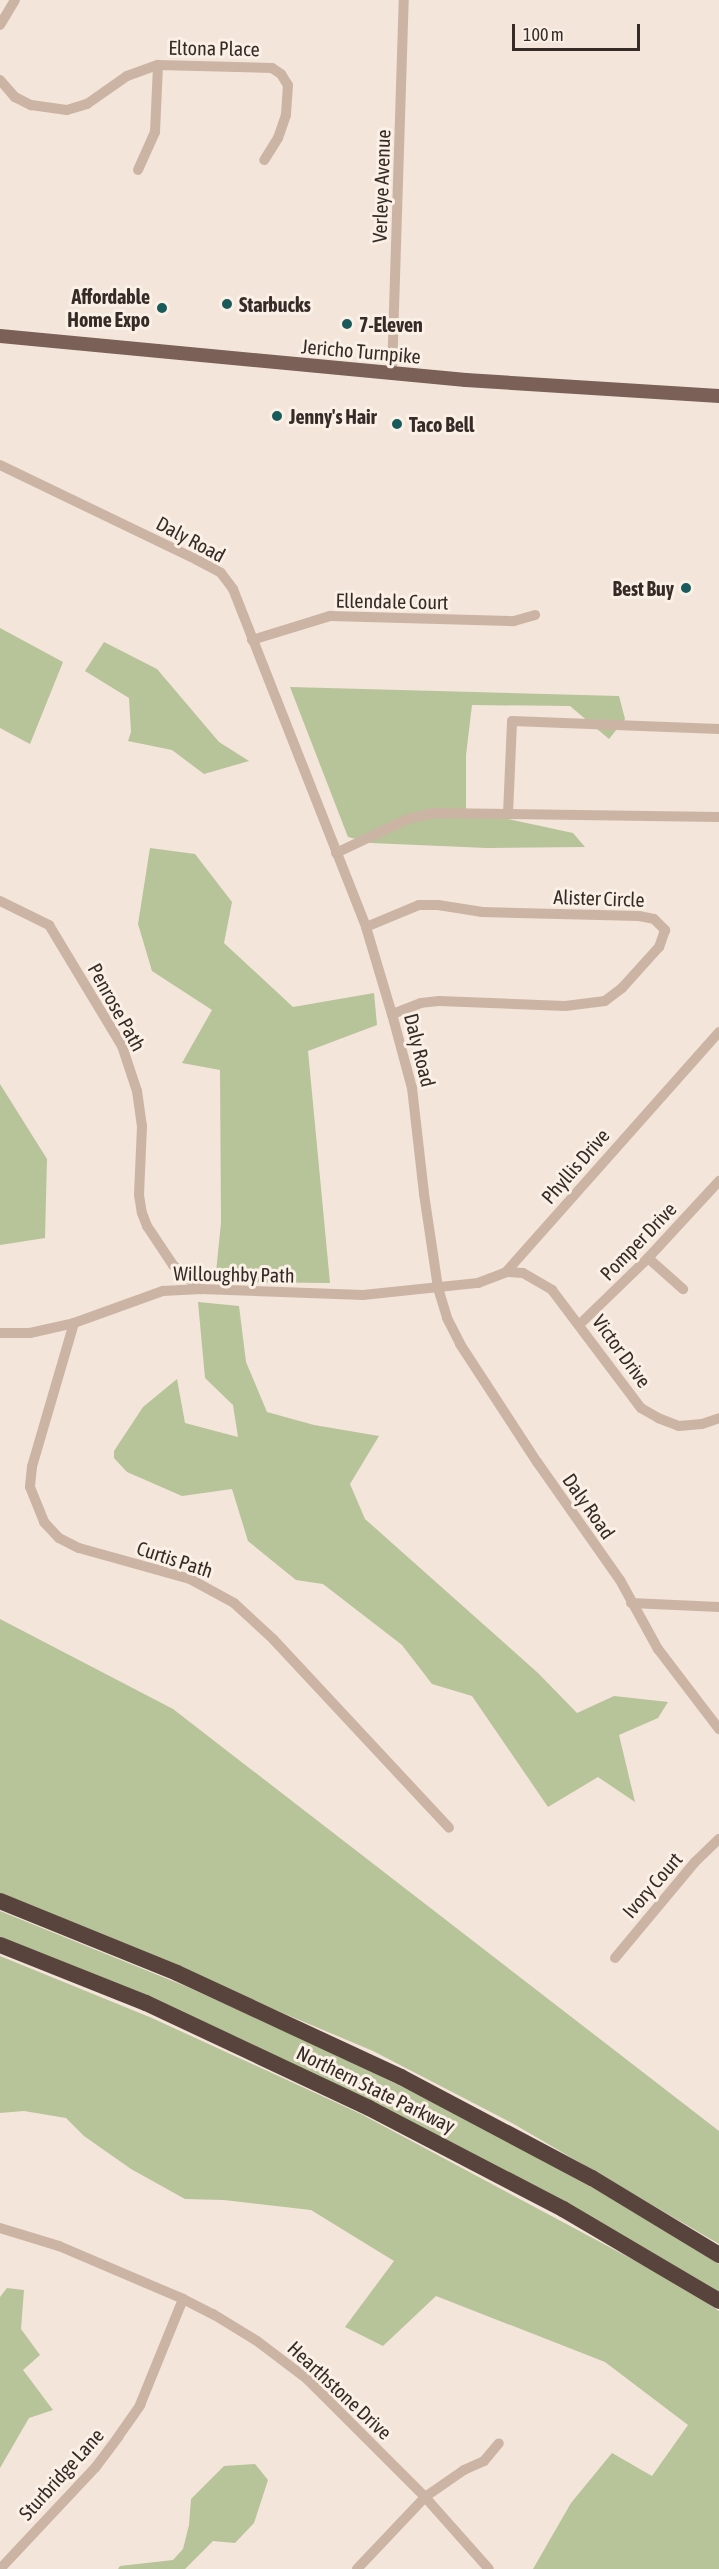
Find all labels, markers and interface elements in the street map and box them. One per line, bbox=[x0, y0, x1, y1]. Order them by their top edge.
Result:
scale bar bbox=[515, 12, 642, 50]
text: 100 m bbox=[523, 24, 564, 45]
street label: Eltona Place bbox=[168, 35, 260, 61]
street label: Verleye Avenue bbox=[367, 129, 395, 243]
place label: Affordable Home Expo bbox=[67, 284, 150, 331]
place label: Starbucks bbox=[239, 292, 311, 316]
marker: Starbucks bbox=[220, 297, 234, 311]
marker: Affordable Home Expo bbox=[155, 301, 169, 315]
place label: 7-Eleven bbox=[359, 312, 423, 336]
marker: 7-Eleven bbox=[340, 317, 354, 331]
street label: Jericho Turnpike bbox=[300, 334, 422, 368]
place label: Jenny's Hair bbox=[289, 404, 377, 428]
marker: Jenny's Hair bbox=[270, 409, 284, 423]
place label: Taco Bell bbox=[409, 412, 474, 436]
marker: Taco Bell bbox=[390, 417, 404, 431]
street label: Daly Road bbox=[152, 511, 230, 567]
place label: Best Buy bbox=[613, 576, 674, 600]
marker: Best Buy bbox=[679, 581, 693, 595]
street label: Ellendale Court bbox=[335, 588, 449, 614]
street label: Alister Circle bbox=[553, 884, 645, 912]
street label: Penrose Path bbox=[83, 959, 151, 1055]
street label: Daly Road bbox=[399, 1011, 441, 1089]
street label: Phyllis Drive bbox=[536, 1124, 614, 1208]
street label: Pomper Drive bbox=[595, 1197, 681, 1285]
street label: Willoughby Path bbox=[173, 1261, 295, 1287]
street label: Victor Drive bbox=[588, 1310, 656, 1392]
street label: Daly Road bbox=[558, 1468, 620, 1544]
street label: Curtis Path bbox=[134, 1535, 216, 1583]
street label: Ivory Court bbox=[617, 1847, 687, 1923]
street label: Northern State Parkway bbox=[293, 2040, 459, 2138]
street label: Hearthstone Drive bbox=[283, 2336, 397, 2444]
street label: Sturbridge Lane bbox=[14, 2423, 108, 2525]

